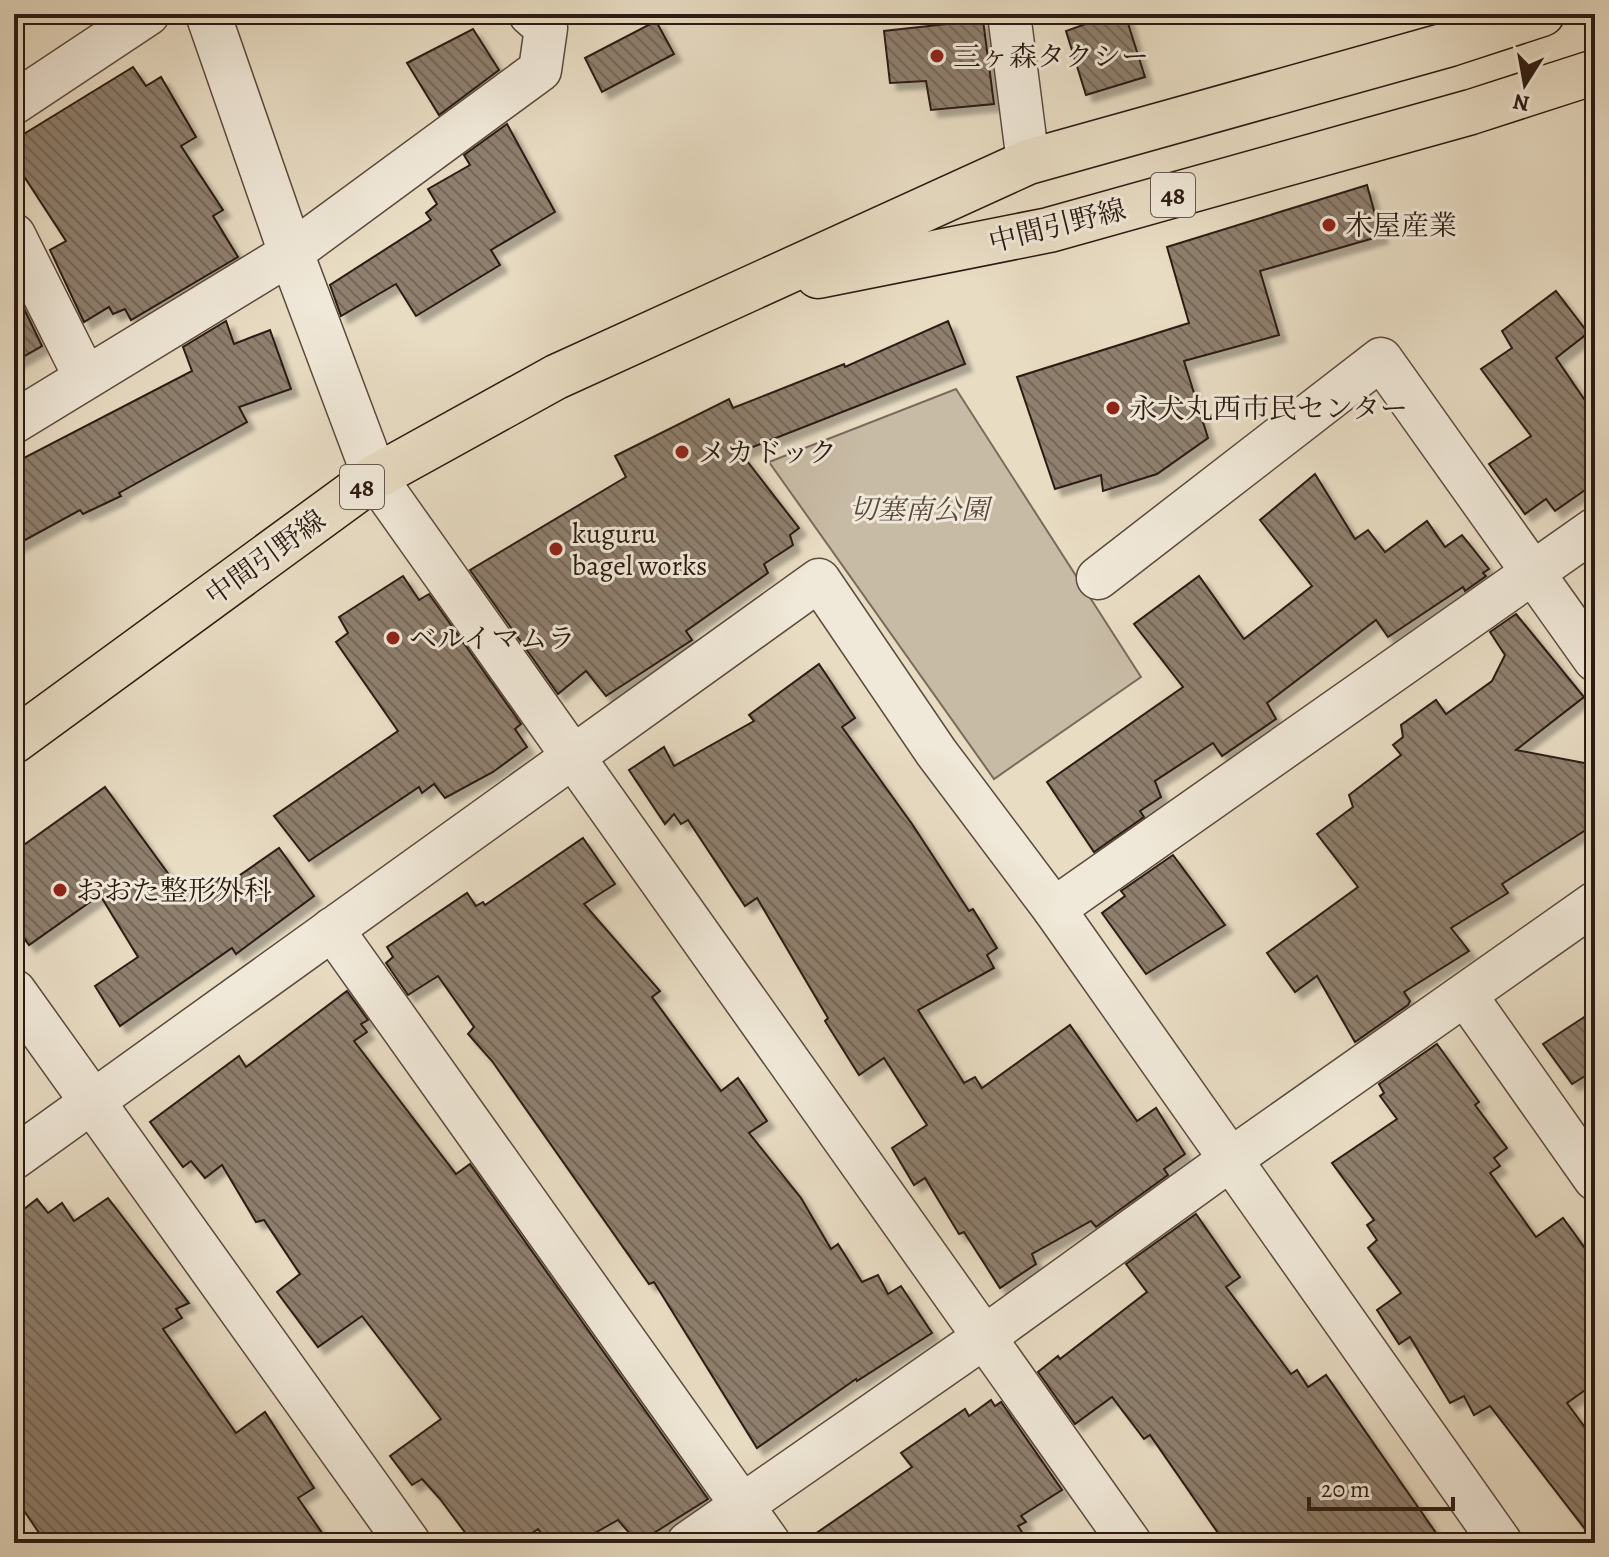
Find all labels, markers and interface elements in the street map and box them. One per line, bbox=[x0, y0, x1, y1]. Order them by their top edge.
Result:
place label: 三ヶ森タクシー bbox=[953, 38, 1149, 76]
north arrow bbox=[1485, 44, 1565, 124]
marker: 三ヶ森タクシー bbox=[928, 47, 946, 65]
text: N bbox=[1511, 86, 1532, 119]
road number: 48 bbox=[1151, 173, 1195, 217]
street label: 中間引野線 bbox=[985, 191, 1130, 261]
place label: 木屋産業 bbox=[1345, 207, 1457, 245]
marker: 木屋産業 bbox=[1320, 216, 1338, 234]
place label: 永犬丸西市民センター bbox=[1129, 390, 1408, 428]
marker: 永犬丸西市民センター bbox=[1104, 399, 1122, 417]
place label: メカドック bbox=[698, 434, 837, 472]
marker: メカドック bbox=[673, 443, 691, 461]
road number: 48 bbox=[340, 465, 384, 509]
park label: 切塞南公園 bbox=[849, 491, 993, 529]
street label: 中間引野線 bbox=[198, 501, 333, 614]
place label: kuguru bagel works bbox=[572, 515, 707, 585]
marker: kuguru bagel works bbox=[547, 540, 565, 558]
place label: ベルイマムラ bbox=[409, 620, 576, 658]
marker: ベルイマムラ bbox=[384, 629, 402, 647]
place label: おおた整形外科 bbox=[76, 872, 272, 910]
marker: おおた整形外科 bbox=[51, 881, 69, 899]
scale bar bbox=[1309, 1461, 1453, 1511]
text: 20 m bbox=[1321, 1473, 1370, 1505]

